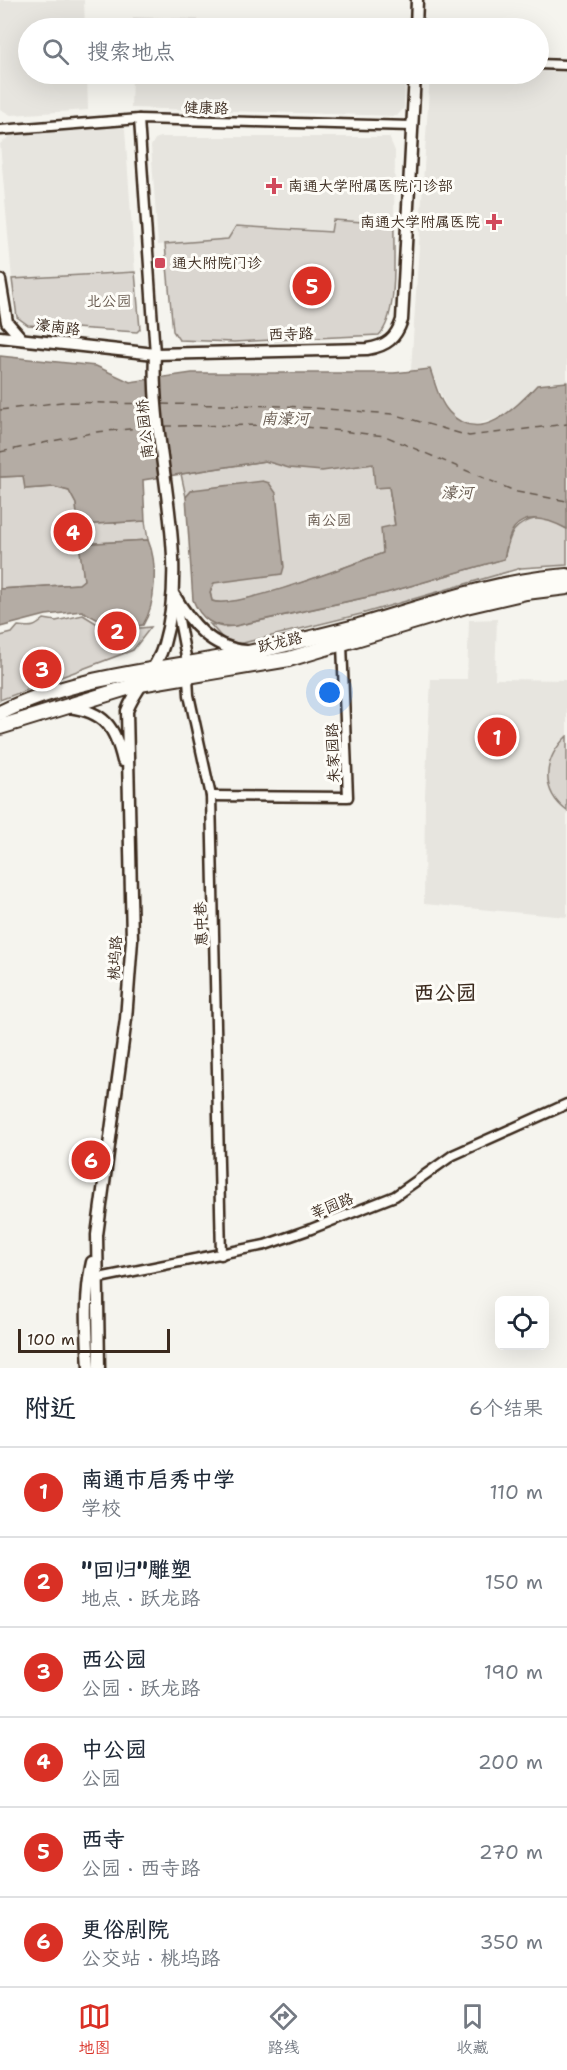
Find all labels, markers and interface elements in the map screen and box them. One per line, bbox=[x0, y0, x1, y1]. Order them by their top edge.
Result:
search box bbox=[18, 18, 549, 84]
icon: search bbox=[39, 35, 72, 68]
text: 搜索地点 bbox=[87, 37, 175, 66]
street label: 健康路 bbox=[183, 98, 229, 118]
place label: 南通大学附属医院门诊部 bbox=[288, 176, 453, 196]
marker: 南通大学附属医院门诊部 bbox=[265, 177, 283, 195]
place label: 南通大学附属医院 bbox=[360, 212, 480, 232]
marker: 南通大学附属医院 bbox=[485, 213, 503, 231]
place label: 通大附院门诊 bbox=[172, 253, 262, 273]
marker: 通大附院门诊 bbox=[153, 256, 167, 270]
pin: 5 bbox=[292, 264, 332, 308]
park label: 北公园 bbox=[86, 291, 132, 311]
street label: 濠南路 bbox=[34, 314, 82, 340]
street label: 西寺路 bbox=[268, 324, 314, 344]
street label: 南公园桥 bbox=[132, 398, 158, 460]
water label: 南濠河 bbox=[261, 408, 312, 429]
water label: 濠河 bbox=[441, 482, 476, 503]
pin: 4 bbox=[54, 510, 92, 554]
park label: 南公园 bbox=[306, 510, 352, 530]
pin: 2 bbox=[98, 608, 136, 654]
street label: 跃龙路 bbox=[256, 627, 304, 657]
pin: 3 bbox=[22, 646, 62, 692]
your location bbox=[315, 678, 344, 707]
pin: 1 bbox=[478, 714, 516, 760]
street label: 朱家园路 bbox=[322, 723, 344, 783]
street label: 惠中巷 bbox=[190, 901, 212, 947]
street label: 桃坞路 bbox=[104, 935, 126, 981]
district label: 西公园 bbox=[414, 979, 477, 1007]
pin: 6 bbox=[72, 1138, 110, 1182]
street label: 莘园路 bbox=[307, 1188, 357, 1224]
map controls bbox=[495, 1296, 549, 1350]
button: locate bbox=[495, 1296, 549, 1350]
scale bar bbox=[18, 1326, 170, 1354]
text: 100 m bbox=[27, 1329, 75, 1350]
text: 附近 bbox=[24, 1390, 76, 1425]
text: 6个结果 bbox=[469, 1395, 543, 1421]
text: 南通市启秀中学 bbox=[81, 1465, 235, 1494]
text: 1 bbox=[39, 1479, 48, 1505]
text: 110 m bbox=[489, 1479, 543, 1505]
text: 学校 bbox=[81, 1495, 121, 1521]
text: "回归"雕塑 bbox=[81, 1555, 192, 1584]
text: 2 bbox=[37, 1569, 51, 1595]
text: 150 m bbox=[485, 1569, 543, 1595]
text: 地点 · 跃龙路 bbox=[81, 1585, 200, 1611]
text: 西公园 bbox=[81, 1645, 147, 1674]
text: 3 bbox=[37, 1659, 51, 1685]
text: 190 m bbox=[484, 1659, 543, 1685]
text: 公园 · 跃龙路 bbox=[81, 1675, 200, 1701]
text: 中公园 bbox=[81, 1735, 147, 1764]
text: 4 bbox=[37, 1749, 51, 1775]
text: 200 m bbox=[478, 1749, 543, 1775]
text: 公园 bbox=[81, 1765, 121, 1791]
text: 西寺 bbox=[81, 1825, 125, 1854]
text: 5 bbox=[37, 1839, 50, 1865]
text: 270 m bbox=[479, 1839, 543, 1865]
text: 公园 · 西寺路 bbox=[81, 1855, 200, 1881]
text: 更俗剧院 bbox=[81, 1915, 169, 1944]
text: 6 bbox=[37, 1929, 51, 1955]
text: 350 m bbox=[479, 1929, 543, 1955]
text: 公交站 · 桃坞路 bbox=[81, 1945, 220, 1971]
tab: 地图 bbox=[78, 2000, 111, 2058]
tab: 路线 bbox=[267, 2000, 300, 2058]
tab: 收藏 bbox=[456, 2000, 489, 2058]

